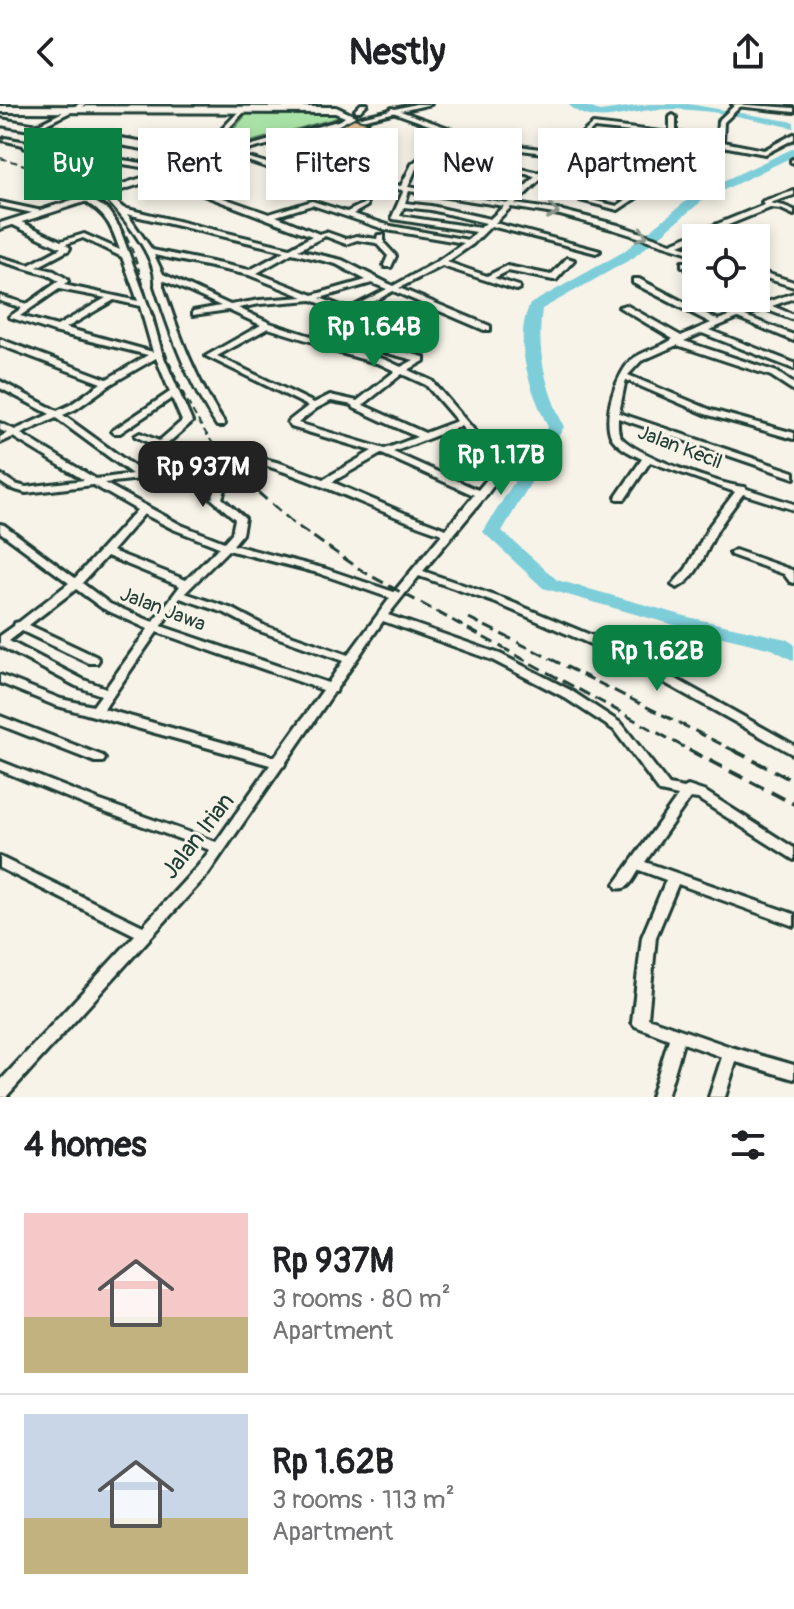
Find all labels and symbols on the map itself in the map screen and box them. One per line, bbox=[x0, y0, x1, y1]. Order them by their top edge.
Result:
one-way arrow bbox=[546, 203, 560, 220]
one-way arrow bbox=[635, 226, 649, 242]
pin: Rp 1.64B bbox=[291, 301, 457, 369]
street label: Jalan Kecil bbox=[634, 419, 726, 475]
pin: Rp 1.17B bbox=[418, 429, 584, 497]
pin: Rp 937M bbox=[129, 441, 277, 509]
street label: Jalan Jawa bbox=[117, 581, 209, 637]
pin: Rp 1.62B bbox=[574, 625, 740, 693]
street label: Jalan Irian bbox=[155, 787, 241, 885]

